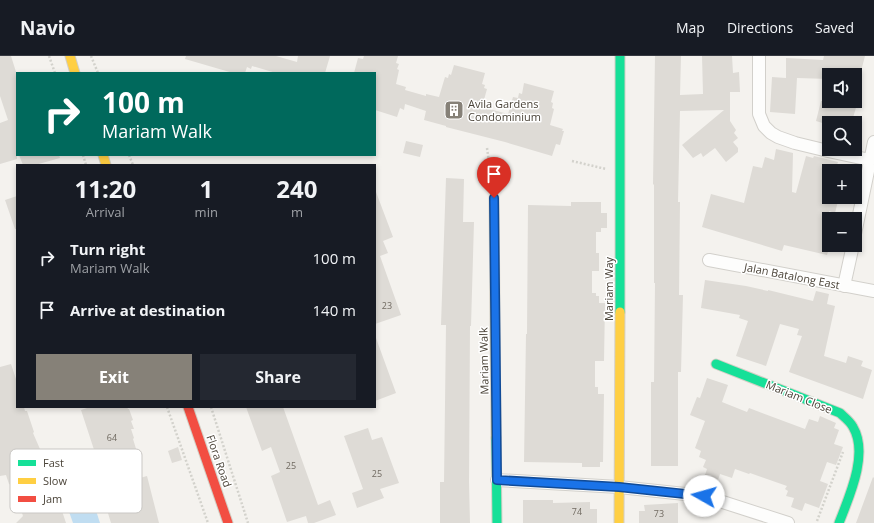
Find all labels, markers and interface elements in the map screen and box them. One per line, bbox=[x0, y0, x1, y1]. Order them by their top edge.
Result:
text: Navio bbox=[20, 15, 75, 41]
text: Map bbox=[676, 18, 705, 37]
text: Directions bbox=[727, 18, 793, 37]
text: Saved bbox=[815, 18, 854, 37]
map controls bbox=[822, 68, 862, 252]
button: sound bbox=[822, 68, 862, 108]
text: 100 m bbox=[102, 83, 185, 121]
icon: right bbox=[36, 88, 88, 140]
place label: Avila Gardens Condominium bbox=[468, 96, 541, 124]
building icon: Avila Gardens Condominium bbox=[443, 99, 465, 121]
button: search bbox=[822, 116, 862, 156]
text: Mariam Walk bbox=[102, 119, 212, 143]
pin bbox=[477, 157, 511, 198]
icon: arrive bbox=[483, 163, 505, 185]
button: + bbox=[822, 164, 862, 204]
text: 11:20 bbox=[74, 172, 136, 205]
text: 1 bbox=[199, 172, 213, 205]
text: 240 bbox=[276, 172, 318, 205]
text: Arrival bbox=[86, 203, 125, 221]
text: min bbox=[195, 203, 218, 221]
text: m bbox=[291, 203, 303, 221]
button: − bbox=[822, 212, 862, 252]
text: Turn right bbox=[70, 239, 145, 259]
icon: right bbox=[36, 247, 58, 269]
text: 100 m bbox=[312, 248, 356, 268]
street label: Mariam Way bbox=[601, 256, 616, 321]
text: Mariam Walk bbox=[70, 259, 150, 277]
street label: Jalan Batalong East bbox=[742, 259, 841, 292]
icon: arrive bbox=[36, 299, 58, 321]
house number: 23 bbox=[382, 299, 392, 312]
text: Arrive at destination bbox=[70, 300, 225, 320]
text: 140 m bbox=[312, 300, 356, 320]
street label: Mariam Walk bbox=[475, 327, 492, 395]
button: Exit bbox=[36, 354, 192, 400]
button: Share bbox=[200, 354, 356, 400]
street label: Mariam Close bbox=[764, 376, 835, 417]
house number: 64 bbox=[107, 431, 117, 444]
street label: Flora Road bbox=[203, 432, 235, 489]
legend bbox=[10, 449, 142, 513]
text: Fast bbox=[43, 455, 64, 470]
house number: 25 bbox=[286, 459, 296, 472]
house number: 25 bbox=[372, 467, 382, 480]
text: Slow bbox=[43, 473, 67, 488]
position arrow bbox=[683, 475, 725, 517]
text: Jam bbox=[42, 491, 62, 506]
house number: 74 bbox=[572, 505, 582, 518]
house number: 73 bbox=[654, 507, 664, 520]

